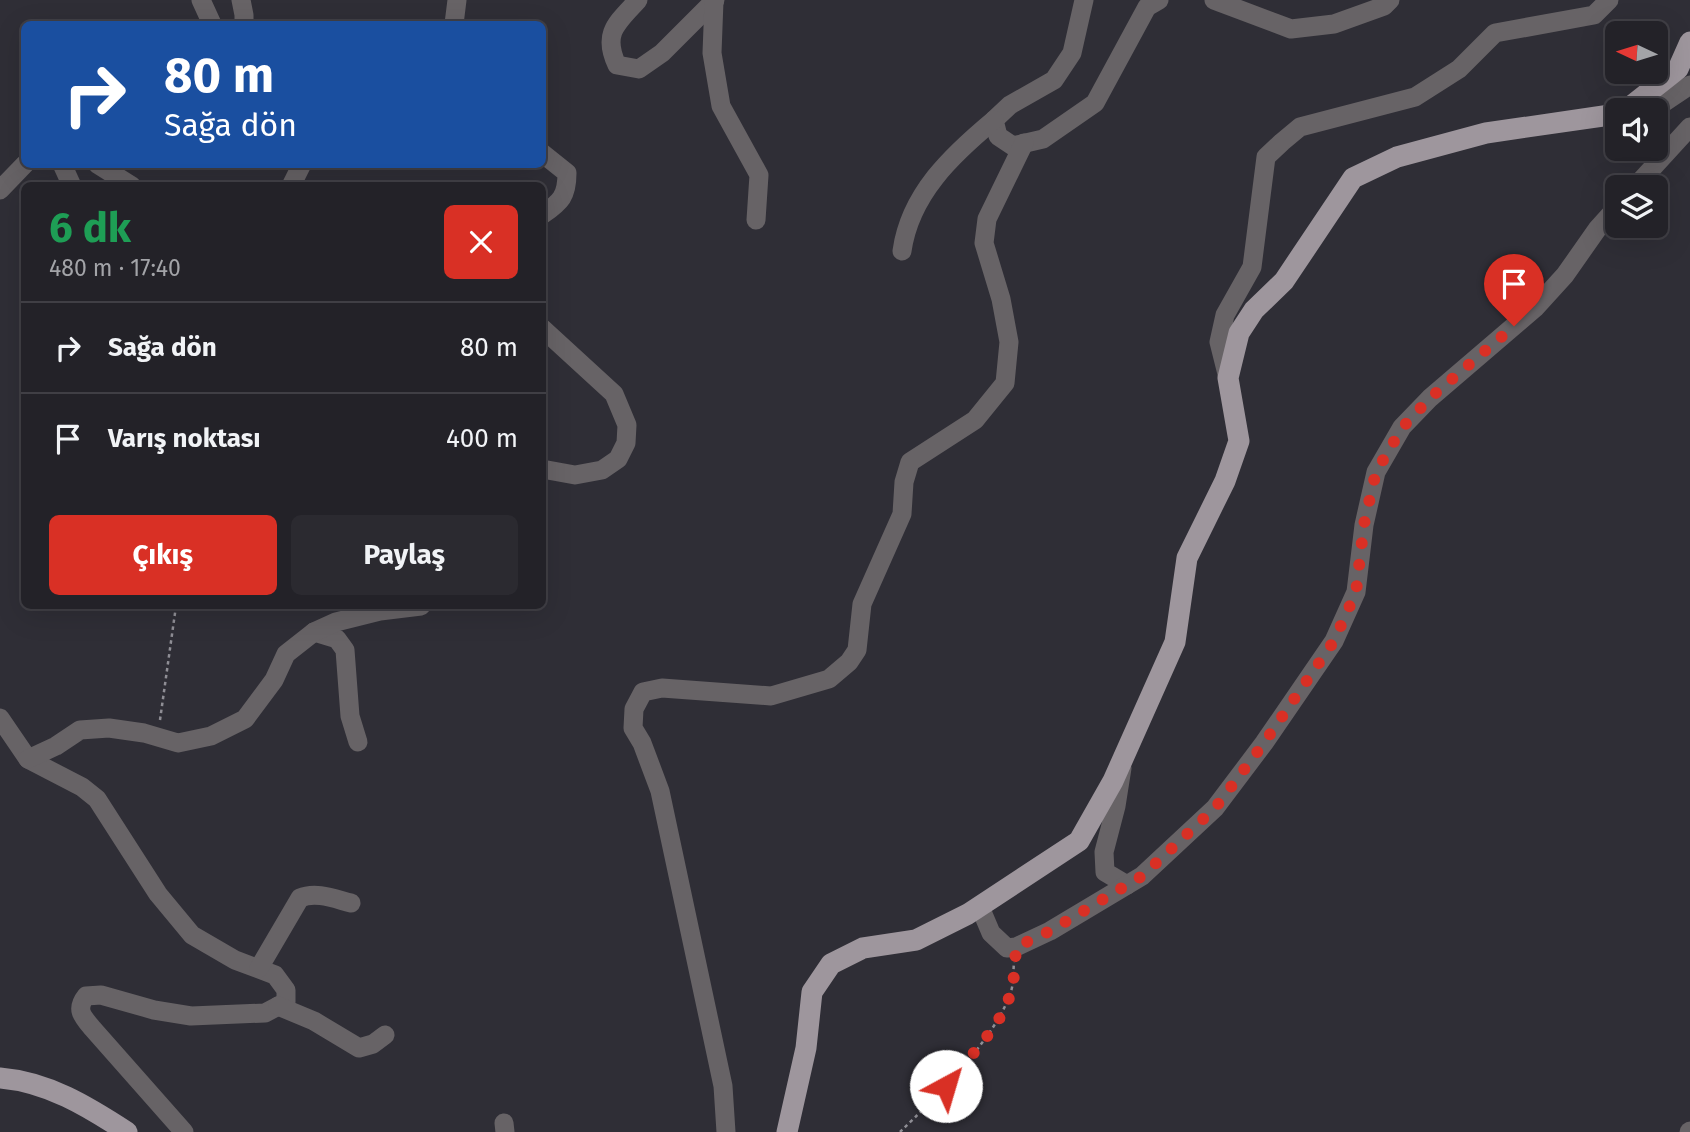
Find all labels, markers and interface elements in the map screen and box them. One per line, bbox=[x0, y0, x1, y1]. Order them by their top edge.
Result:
north arrow bbox=[1605, 21, 1668, 84]
map controls bbox=[1605, 21, 1668, 238]
text: 80 m bbox=[164, 46, 274, 105]
icon: right bbox=[49, 49, 140, 140]
button: sound bbox=[1605, 98, 1668, 161]
text: Sağa dön bbox=[164, 106, 297, 144]
button: layers bbox=[1605, 175, 1668, 238]
text: 6 dk bbox=[49, 203, 131, 253]
button: close bbox=[444, 205, 518, 279]
text: 480 m · 17:40 bbox=[49, 254, 181, 282]
pin bbox=[1484, 254, 1544, 326]
icon: arrive bbox=[1495, 265, 1533, 303]
icon: right bbox=[49, 329, 87, 367]
text: Sağa dön bbox=[108, 332, 217, 363]
text: 80 m bbox=[460, 332, 518, 363]
icon: arrive bbox=[49, 420, 87, 458]
text: Varış noktası bbox=[108, 423, 261, 454]
text: 400 m bbox=[446, 423, 518, 454]
button: Çıkış bbox=[49, 515, 277, 595]
button: Paylaş bbox=[291, 515, 518, 595]
position arrow bbox=[909, 1049, 983, 1123]

